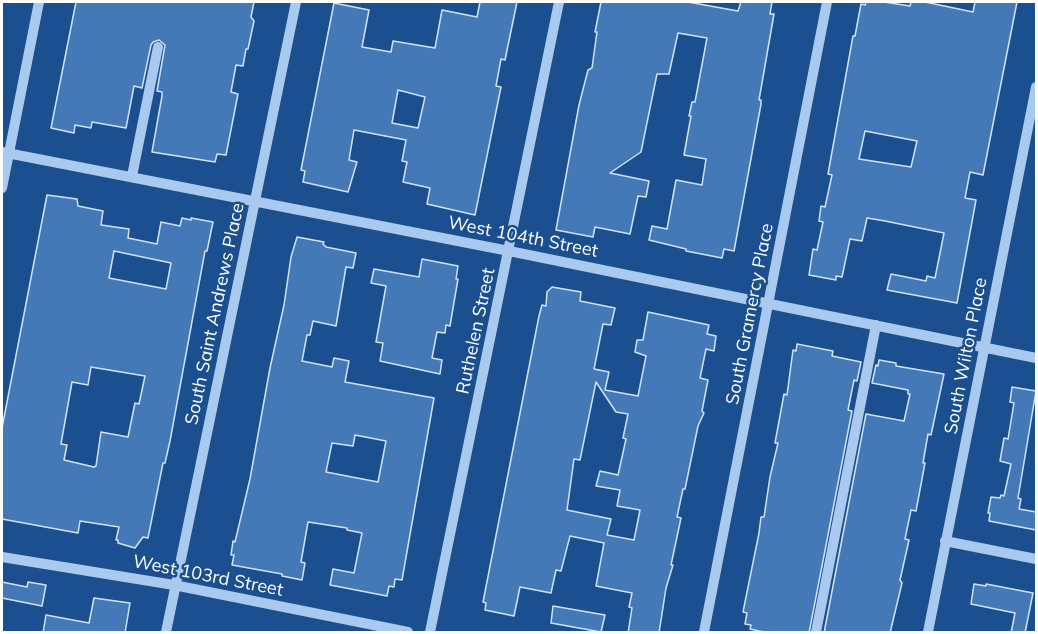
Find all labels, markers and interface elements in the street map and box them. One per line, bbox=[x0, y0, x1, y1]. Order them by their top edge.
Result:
street label: South Saint Andrews Place bbox=[181, 201, 249, 427]
street label: West 104th Street bbox=[446, 212, 600, 262]
street label: South Gramercy Place bbox=[722, 221, 778, 407]
street label: Ruthelen Street bbox=[452, 266, 500, 396]
street label: South Wilton Place bbox=[940, 276, 992, 436]
street label: West 103rd Street bbox=[131, 551, 285, 601]

